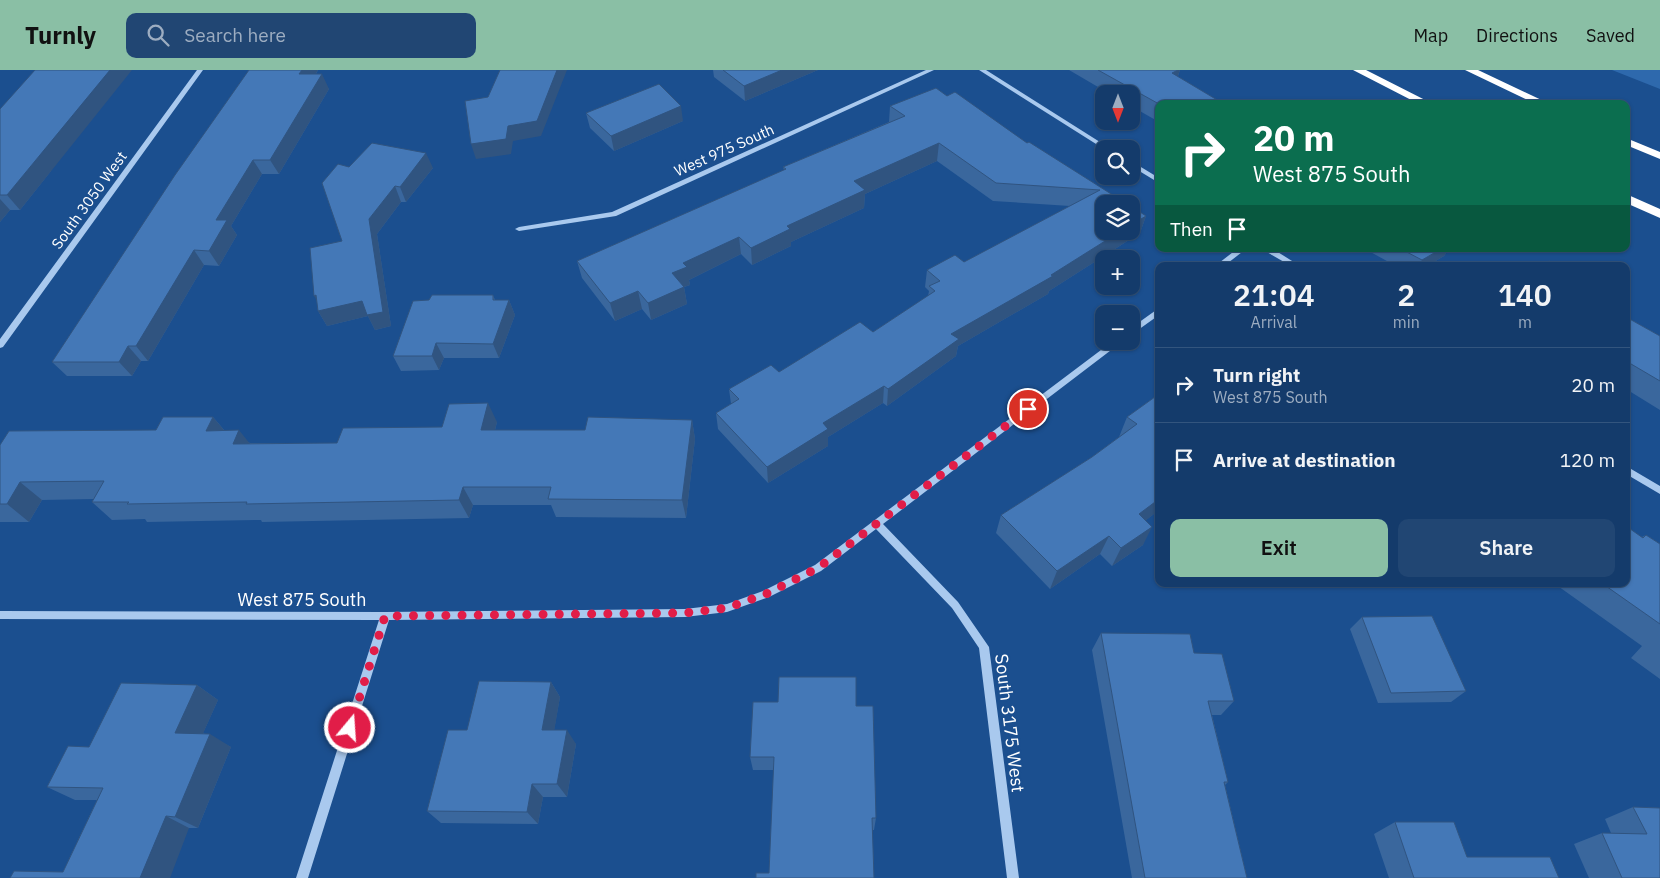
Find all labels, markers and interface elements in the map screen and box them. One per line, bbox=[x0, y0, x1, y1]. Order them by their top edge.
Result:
search box bbox=[126, 13, 476, 58]
text: Turnly bbox=[25, 19, 96, 51]
icon: search bbox=[144, 21, 172, 49]
text: Search here bbox=[184, 23, 286, 47]
text: Map bbox=[1413, 24, 1448, 47]
text: Directions bbox=[1476, 24, 1558, 47]
text: Saved bbox=[1586, 24, 1635, 47]
north arrow bbox=[1095, 85, 1140, 130]
map controls bbox=[1095, 85, 1140, 350]
text: 20 m bbox=[1253, 115, 1335, 161]
street label: West 975 South bbox=[671, 119, 777, 181]
icon: right bbox=[1170, 120, 1235, 185]
button: search bbox=[1095, 140, 1140, 185]
street label: South 3050 West bbox=[47, 147, 131, 253]
text: West 875 South bbox=[1253, 159, 1410, 188]
button: layers bbox=[1095, 195, 1140, 240]
icon: arrive bbox=[1223, 215, 1251, 243]
text: Then bbox=[1170, 217, 1213, 241]
button: + bbox=[1095, 250, 1140, 295]
text: 21:04 bbox=[1233, 275, 1315, 314]
text: 2 bbox=[1397, 275, 1415, 314]
text: 140 bbox=[1498, 275, 1552, 314]
button: − bbox=[1095, 305, 1140, 350]
text: Arrival bbox=[1251, 312, 1297, 332]
text: min bbox=[1393, 312, 1420, 332]
text: m bbox=[1518, 312, 1532, 332]
text: Turn right bbox=[1213, 363, 1300, 387]
icon: right bbox=[1170, 371, 1198, 399]
text: 20 m bbox=[1571, 373, 1615, 397]
text: West 875 South bbox=[1213, 387, 1328, 407]
pin bbox=[1007, 388, 1049, 430]
icon: arrive bbox=[1014, 395, 1042, 423]
icon: arrive bbox=[1170, 446, 1198, 474]
text: Arrive at destination bbox=[1213, 448, 1396, 472]
text: 120 m bbox=[1560, 448, 1615, 472]
button: Exit bbox=[1170, 519, 1388, 577]
button: Share bbox=[1398, 519, 1615, 577]
street label: West 875 South bbox=[238, 588, 366, 611]
street label: South 3175 West bbox=[990, 652, 1030, 794]
position arrow bbox=[323, 701, 375, 753]

